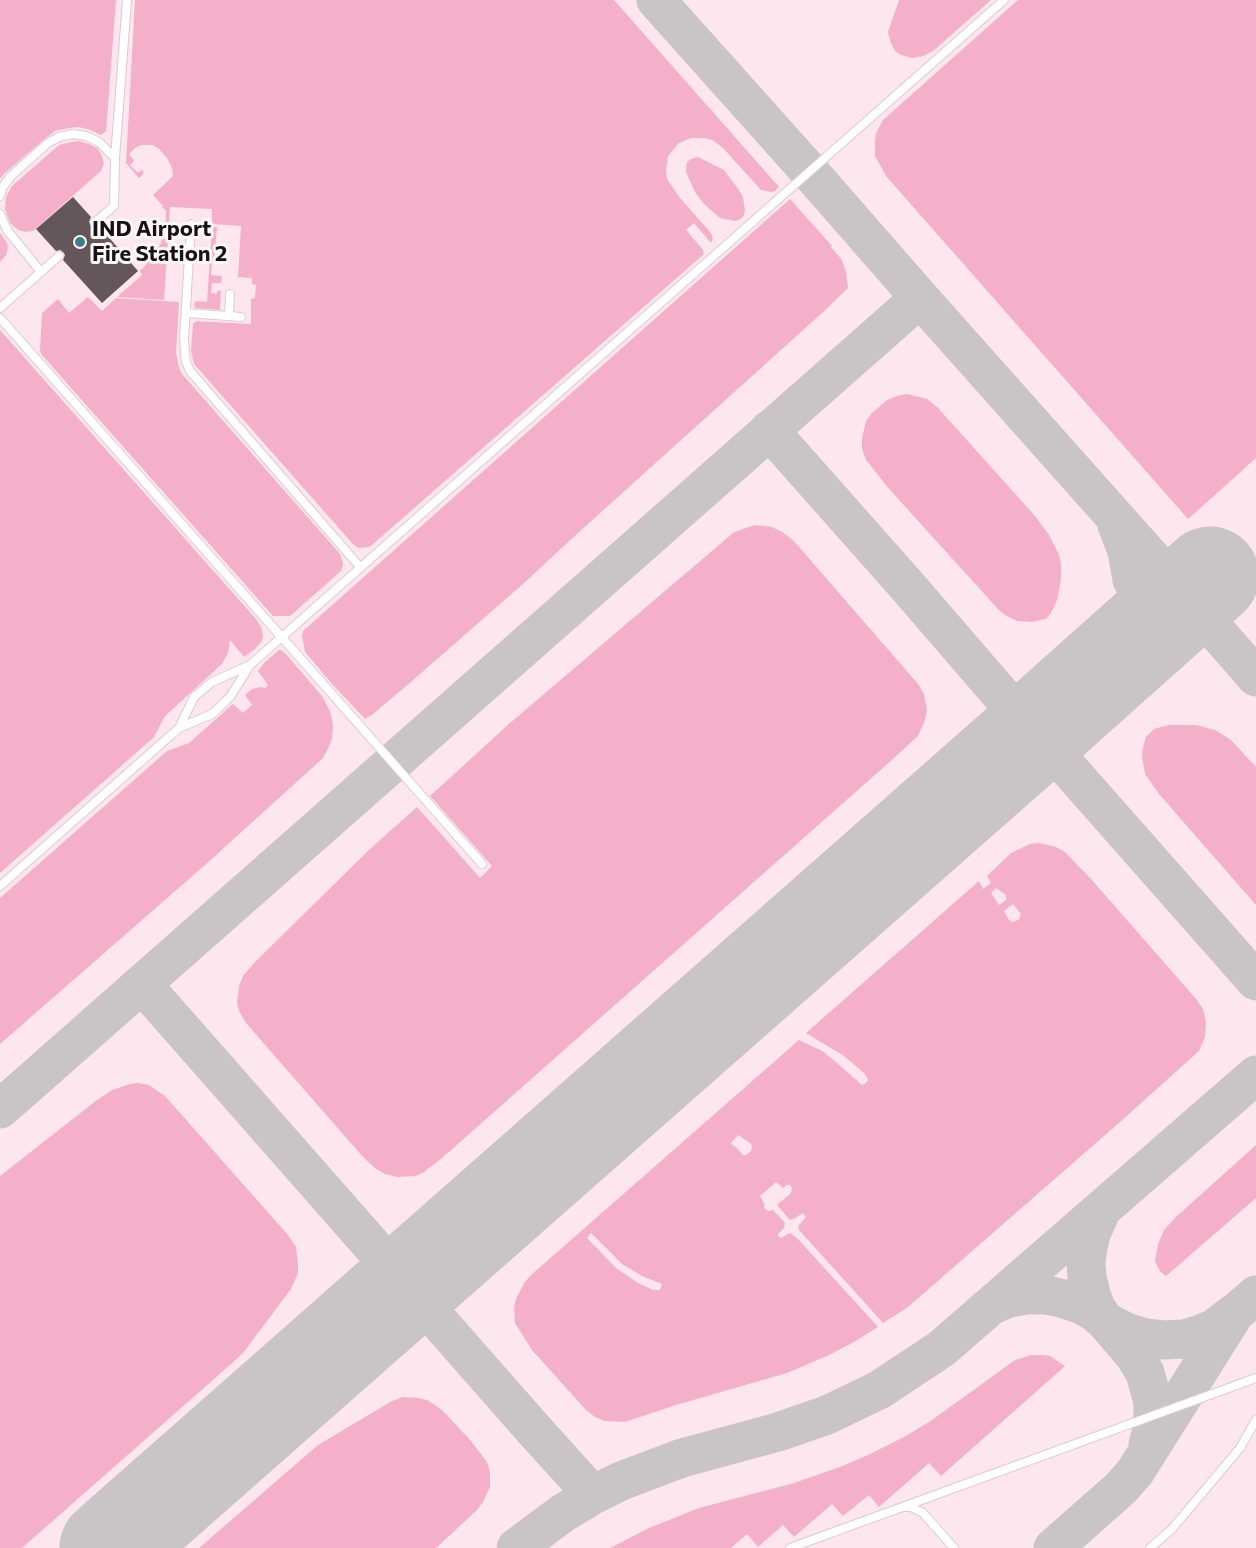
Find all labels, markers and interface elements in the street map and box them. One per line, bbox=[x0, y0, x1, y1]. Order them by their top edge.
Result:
place label: IND Airport Fire Station 2 bbox=[92, 216, 227, 268]
marker: IND Airport Fire Station 2 bbox=[73, 235, 87, 249]

